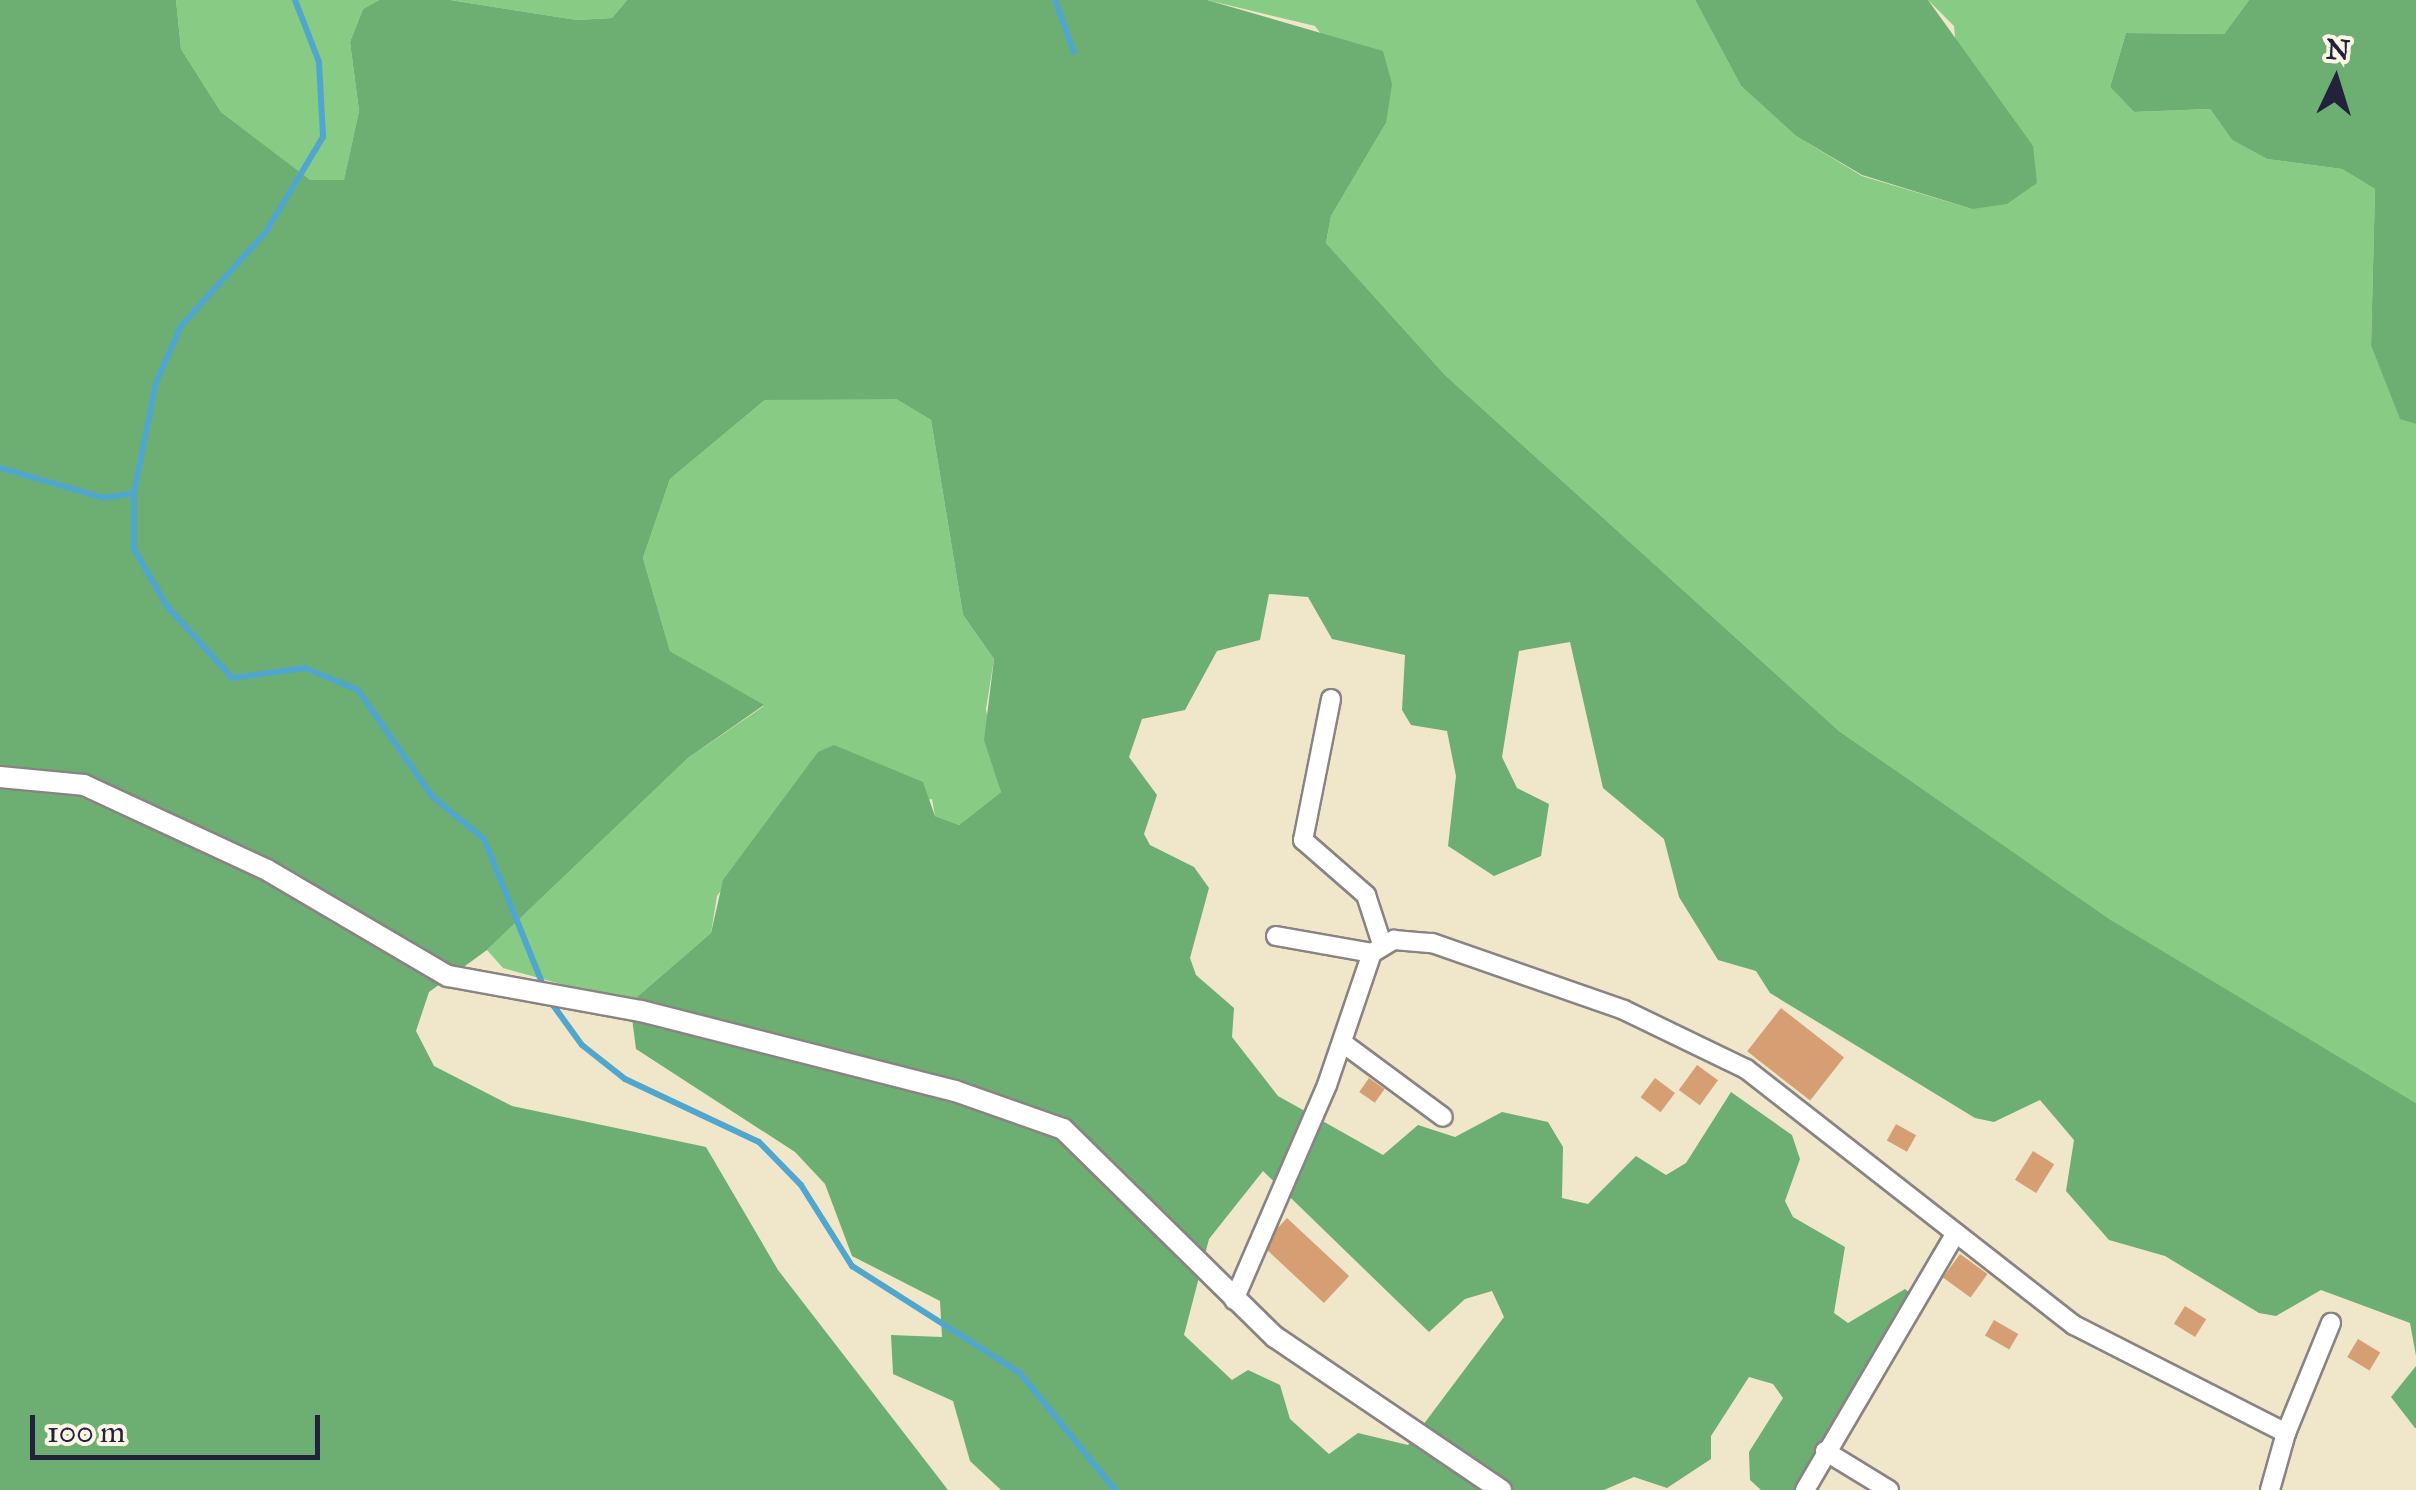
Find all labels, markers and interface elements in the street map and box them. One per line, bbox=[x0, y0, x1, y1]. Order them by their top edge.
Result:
north arrow bbox=[2286, 30, 2386, 130]
text: N bbox=[2325, 31, 2351, 68]
scale bar bbox=[35, 1395, 325, 1457]
text: 100 m bbox=[47, 1414, 125, 1450]

